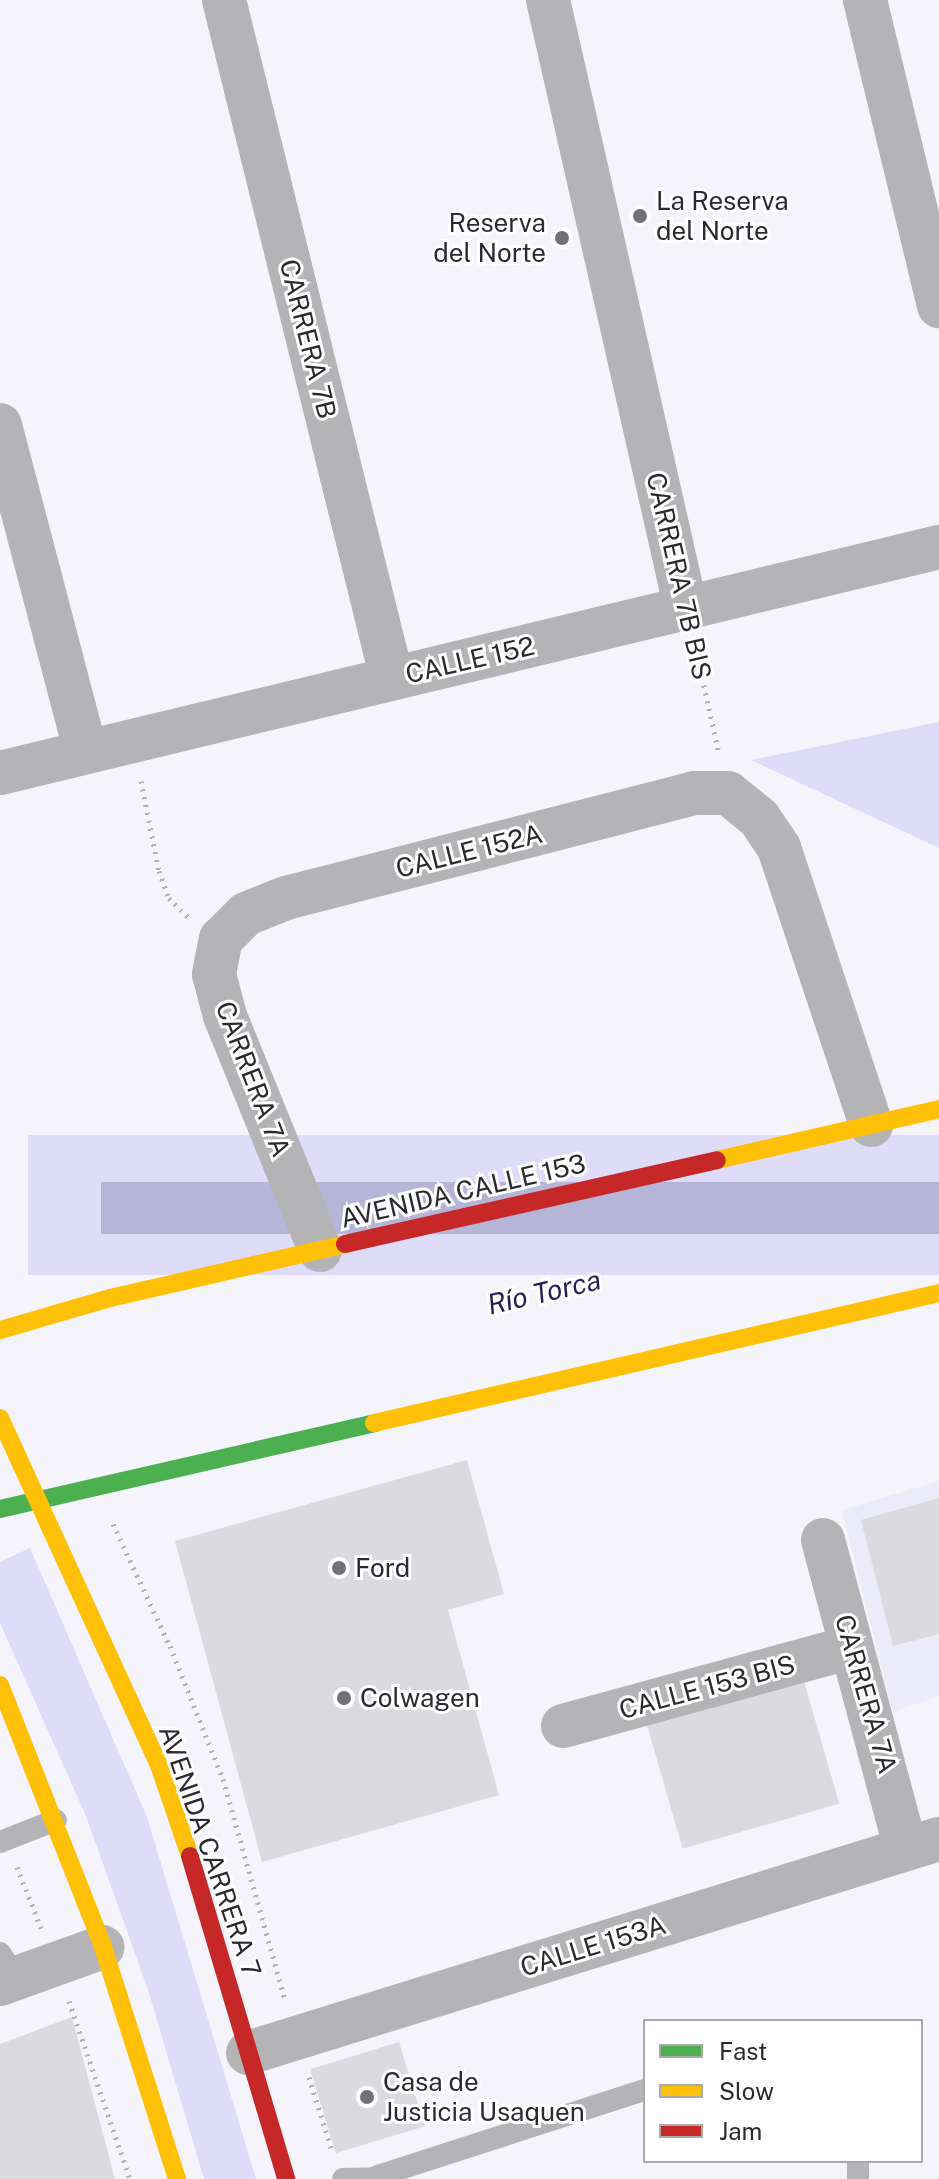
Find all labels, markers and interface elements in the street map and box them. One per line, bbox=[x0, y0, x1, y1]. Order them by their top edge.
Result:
place label: La Reserva del Norte bbox=[656, 185, 789, 246]
place label: Reserva del Norte bbox=[433, 207, 546, 268]
marker: La Reserva del Norte bbox=[631, 207, 649, 225]
marker: Reserva del Norte bbox=[553, 229, 571, 247]
street label: CARRERA 7B bbox=[273, 256, 343, 422]
street label: CARRERA 7B BIS bbox=[640, 469, 718, 683]
street label: CALLE 152 bbox=[403, 630, 537, 690]
street label: CALLE 152A bbox=[393, 818, 545, 884]
street label: CARRERA 7A bbox=[209, 997, 297, 1161]
street label: AVENIDA CALLE 153 bbox=[337, 1148, 589, 1234]
water label: Río Torca bbox=[484, 1263, 604, 1321]
place label: Ford bbox=[355, 1552, 410, 1584]
marker: Ford bbox=[330, 1559, 348, 1577]
street label: CARRERA 7A bbox=[828, 1611, 904, 1777]
street label: CALLE 153 BIS bbox=[616, 1649, 798, 1725]
place label: Colwagen bbox=[360, 1682, 480, 1714]
marker: Colwagen bbox=[335, 1689, 353, 1707]
street label: AVENIDA CARRERA 7 bbox=[152, 1721, 268, 1981]
street label: CALLE 153A bbox=[516, 1909, 670, 1983]
legend bbox=[643, 2019, 923, 2163]
text: Fast bbox=[719, 2037, 767, 2065]
place label: Casa de Justicia Usaquen bbox=[383, 2066, 585, 2128]
text: Slow bbox=[719, 2077, 774, 2105]
marker: Casa de Justicia Usaquen bbox=[358, 2088, 376, 2106]
text: Jam bbox=[719, 2117, 762, 2145]

